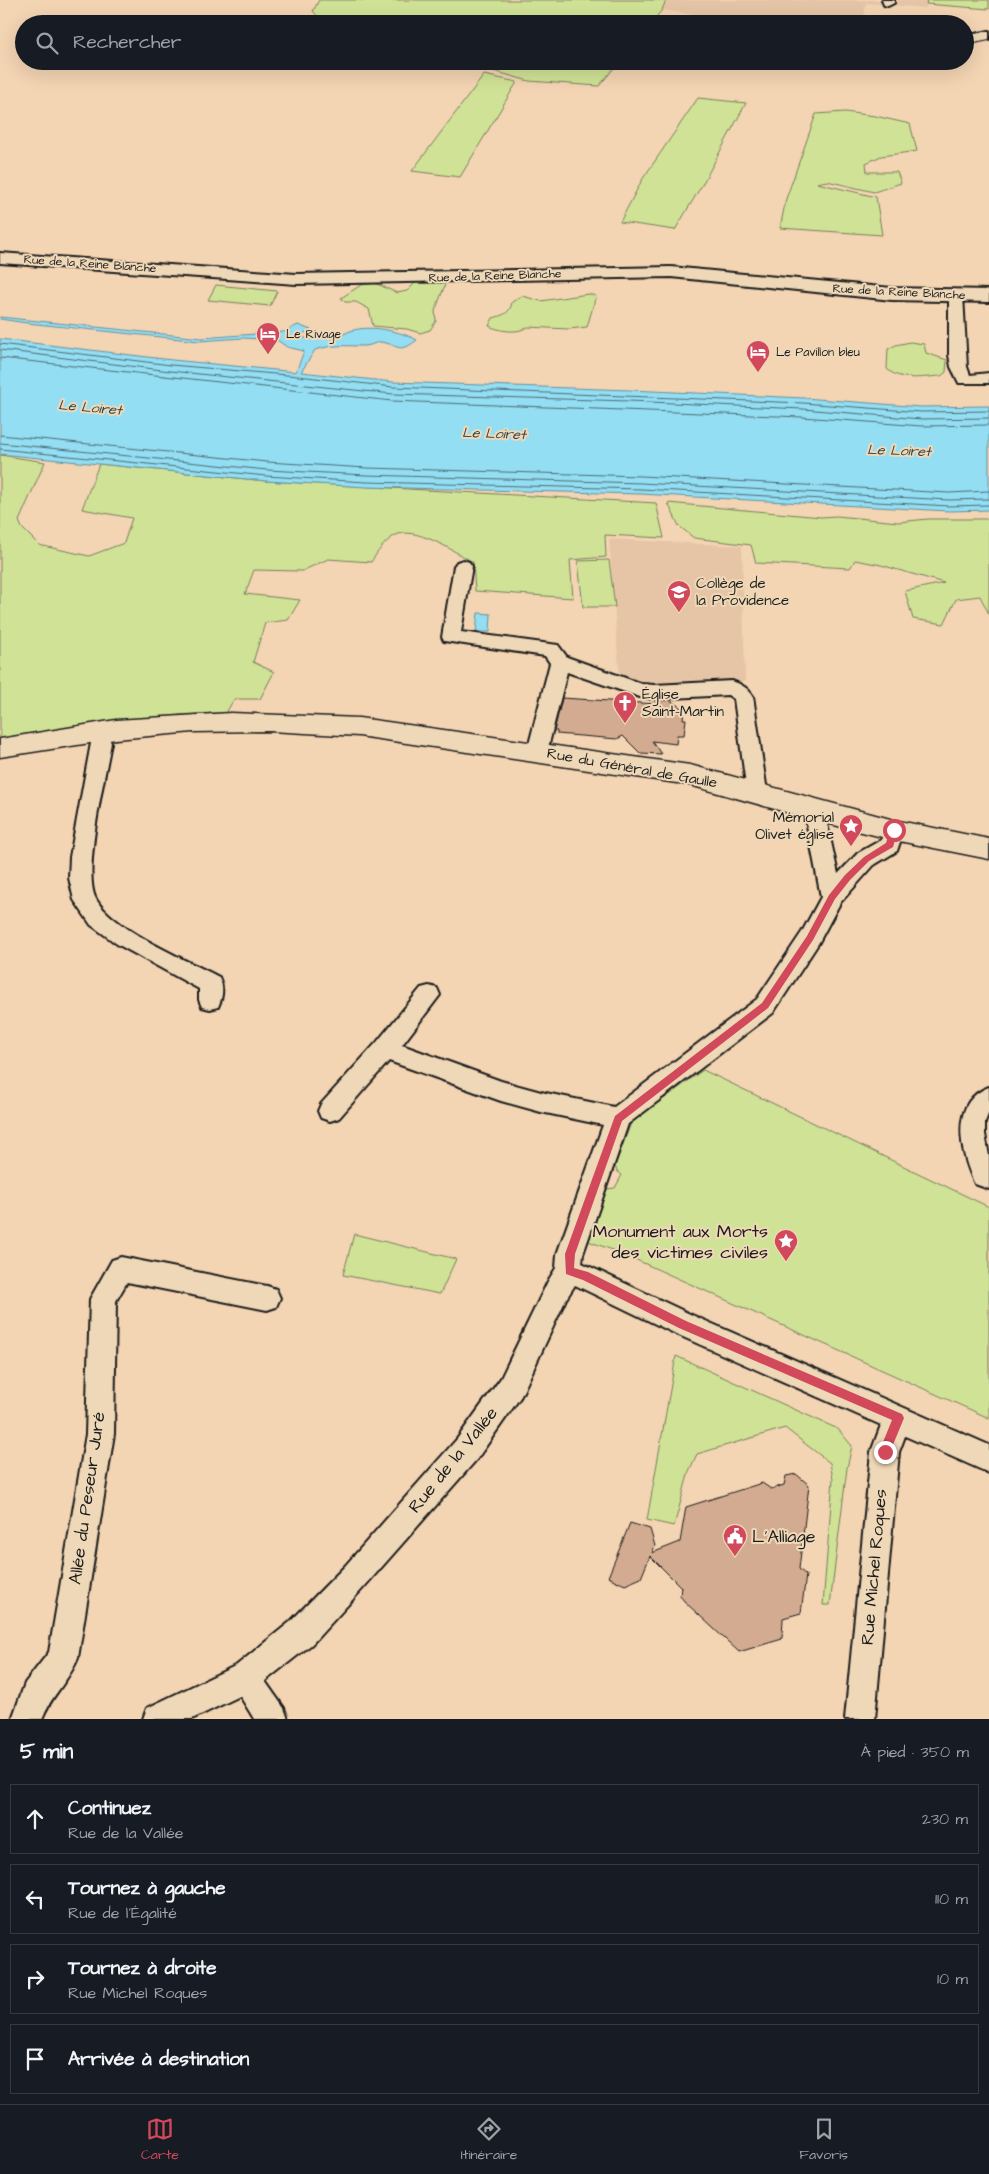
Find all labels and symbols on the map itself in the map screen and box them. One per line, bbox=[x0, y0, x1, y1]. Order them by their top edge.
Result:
street label: Rue de la Reine Blanche bbox=[23, 251, 157, 277]
street label: Rue de la Reine Blanche bbox=[428, 265, 562, 287]
street label: Rue de la Reine Blanche bbox=[832, 280, 966, 304]
hotel icon: Le Rivage bbox=[255, 321, 281, 355]
place label: Le Rivage bbox=[286, 326, 341, 344]
hotel icon: Le Pavillon bleu bbox=[745, 339, 771, 373]
place label: Le Pavillon bleu bbox=[776, 344, 860, 361]
water label: Le Loiret bbox=[57, 395, 124, 421]
water label: Le Loiret bbox=[462, 423, 527, 445]
water label: Le Loiret bbox=[867, 440, 932, 462]
place label: Collège de la Providence bbox=[696, 573, 789, 611]
school or university icon: Collège de la Providence bbox=[666, 579, 692, 613]
place label: Église Saint-Martin bbox=[642, 684, 724, 722]
church icon: Église Saint-Martin bbox=[612, 690, 638, 724]
street label: Rue du Général de Gaulle bbox=[545, 743, 719, 793]
place label: Mémorial Olivet église bbox=[755, 807, 834, 846]
place icon: Mémorial Olivet église bbox=[838, 813, 864, 847]
route start bbox=[883, 819, 906, 842]
place label: Monument aux Morts des victimes civiles bbox=[592, 1219, 768, 1265]
place icon: Monument aux Morts des victimes civiles bbox=[773, 1228, 799, 1262]
street label: Rue de la Vallée bbox=[402, 1401, 504, 1518]
street label: Allée du Peseur Juré bbox=[63, 1410, 112, 1586]
route end bbox=[874, 1441, 897, 1464]
street label: Rue Michel Roques bbox=[855, 1488, 893, 1646]
public building icon: L'Alliage bbox=[722, 1523, 748, 1557]
place label: L'Alliage bbox=[752, 1524, 816, 1550]

